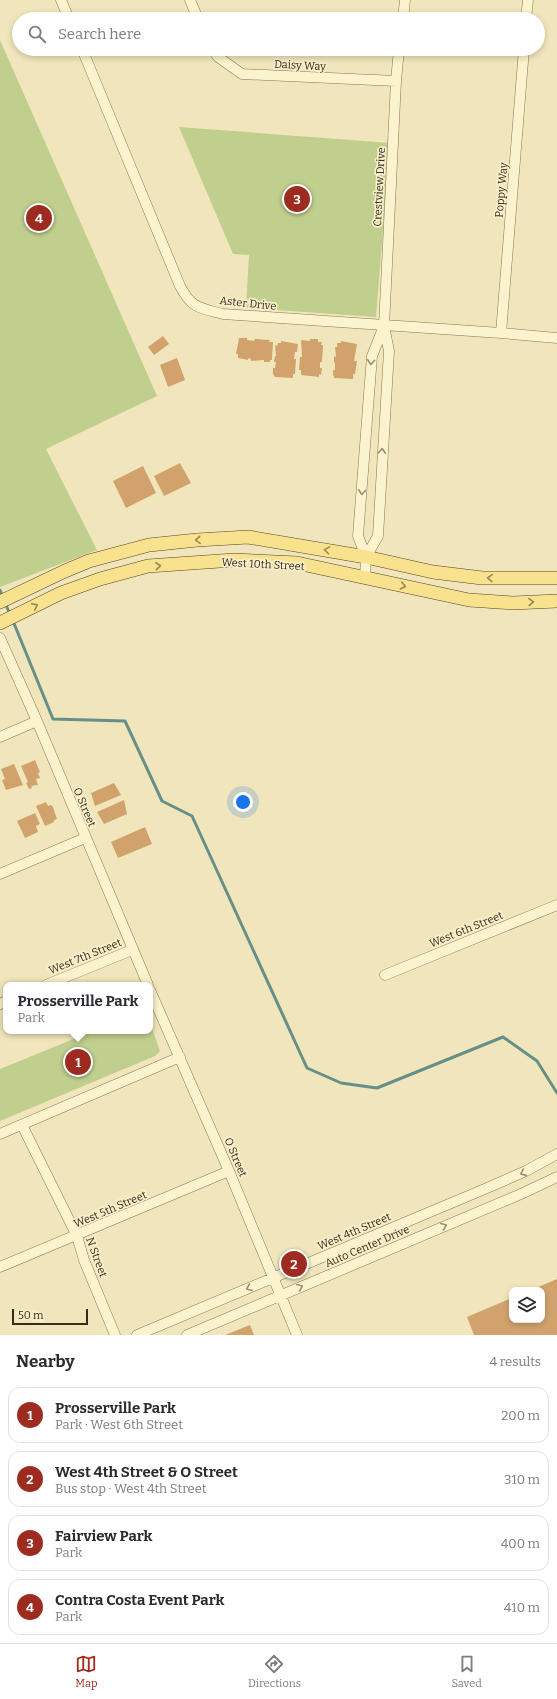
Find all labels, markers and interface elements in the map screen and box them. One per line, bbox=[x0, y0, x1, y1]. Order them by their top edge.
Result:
search box bbox=[12, 12, 545, 56]
icon: search bbox=[26, 23, 48, 45]
text: Search here bbox=[58, 25, 141, 43]
street label: Daisy Way bbox=[274, 58, 326, 73]
street label: Crestview Drive bbox=[371, 147, 388, 227]
street label: Poppy Way bbox=[493, 162, 510, 218]
pin: 3 bbox=[284, 184, 310, 214]
pin: 4 bbox=[26, 203, 52, 233]
street label: Aster Drive bbox=[219, 294, 277, 313]
one-way arrow bbox=[367, 359, 376, 365]
one-way arrow bbox=[378, 448, 387, 454]
one-way arrow bbox=[357, 489, 366, 495]
one-way arrow bbox=[195, 535, 201, 544]
one-way arrow bbox=[324, 547, 330, 555]
street label: West 10th Street bbox=[221, 556, 305, 573]
one-way arrow bbox=[155, 561, 161, 570]
one-way arrow bbox=[487, 574, 493, 582]
one-way arrow bbox=[400, 581, 406, 589]
one-way arrow bbox=[528, 598, 534, 606]
one-way arrow bbox=[31, 603, 38, 610]
street label: O Street bbox=[70, 786, 99, 829]
your location bbox=[233, 792, 253, 812]
street label: West 6th Street bbox=[427, 909, 505, 950]
street label: West 7th Street bbox=[47, 936, 124, 977]
popup bbox=[3, 982, 153, 1034]
text: Prosserville Park bbox=[18, 992, 138, 1010]
text: Park bbox=[18, 1010, 45, 1025]
pin: 1 bbox=[65, 1047, 91, 1077]
street label: O Street bbox=[221, 1136, 250, 1179]
one-way arrow bbox=[519, 1168, 526, 1176]
street label: West 5th Street bbox=[72, 1188, 149, 1231]
street label: West 4th Street bbox=[316, 1210, 393, 1253]
street label: Auto Center Drive bbox=[323, 1223, 411, 1270]
one-way arrow bbox=[440, 1223, 447, 1231]
street label: N Street bbox=[83, 1235, 110, 1279]
pin: 2 bbox=[281, 1249, 307, 1279]
one-way arrow bbox=[246, 1283, 253, 1291]
one-way arrow bbox=[296, 1284, 303, 1292]
map controls bbox=[509, 1287, 545, 1323]
button: layers bbox=[509, 1287, 545, 1323]
scale bar bbox=[12, 1307, 88, 1326]
text: 50 m bbox=[18, 1309, 44, 1322]
text: Nearby bbox=[16, 1351, 75, 1372]
text: 4 results bbox=[489, 1354, 541, 1369]
text: Prosserville Park bbox=[55, 1399, 176, 1417]
text: 1 bbox=[27, 1408, 33, 1423]
text: 200 m bbox=[501, 1408, 540, 1423]
text: Park · West 6th Street bbox=[55, 1417, 183, 1432]
text: West 4th Street & O Street bbox=[55, 1463, 238, 1481]
text: 2 bbox=[26, 1472, 34, 1487]
text: 310 m bbox=[504, 1472, 540, 1487]
text: Bus stop · West 4th Street bbox=[55, 1481, 207, 1496]
text: Fairview Park bbox=[55, 1527, 153, 1545]
text: 3 bbox=[26, 1536, 34, 1551]
text: 400 m bbox=[501, 1536, 540, 1551]
text: Park bbox=[55, 1545, 82, 1560]
text: Contra Costa Event Park bbox=[55, 1591, 224, 1609]
text: 4 bbox=[26, 1600, 34, 1615]
text: 410 m bbox=[504, 1600, 540, 1615]
text: Park bbox=[55, 1609, 82, 1624]
tab: Map bbox=[75, 1653, 97, 1690]
tab: Directions bbox=[248, 1653, 301, 1690]
tab: Saved bbox=[451, 1653, 482, 1690]

